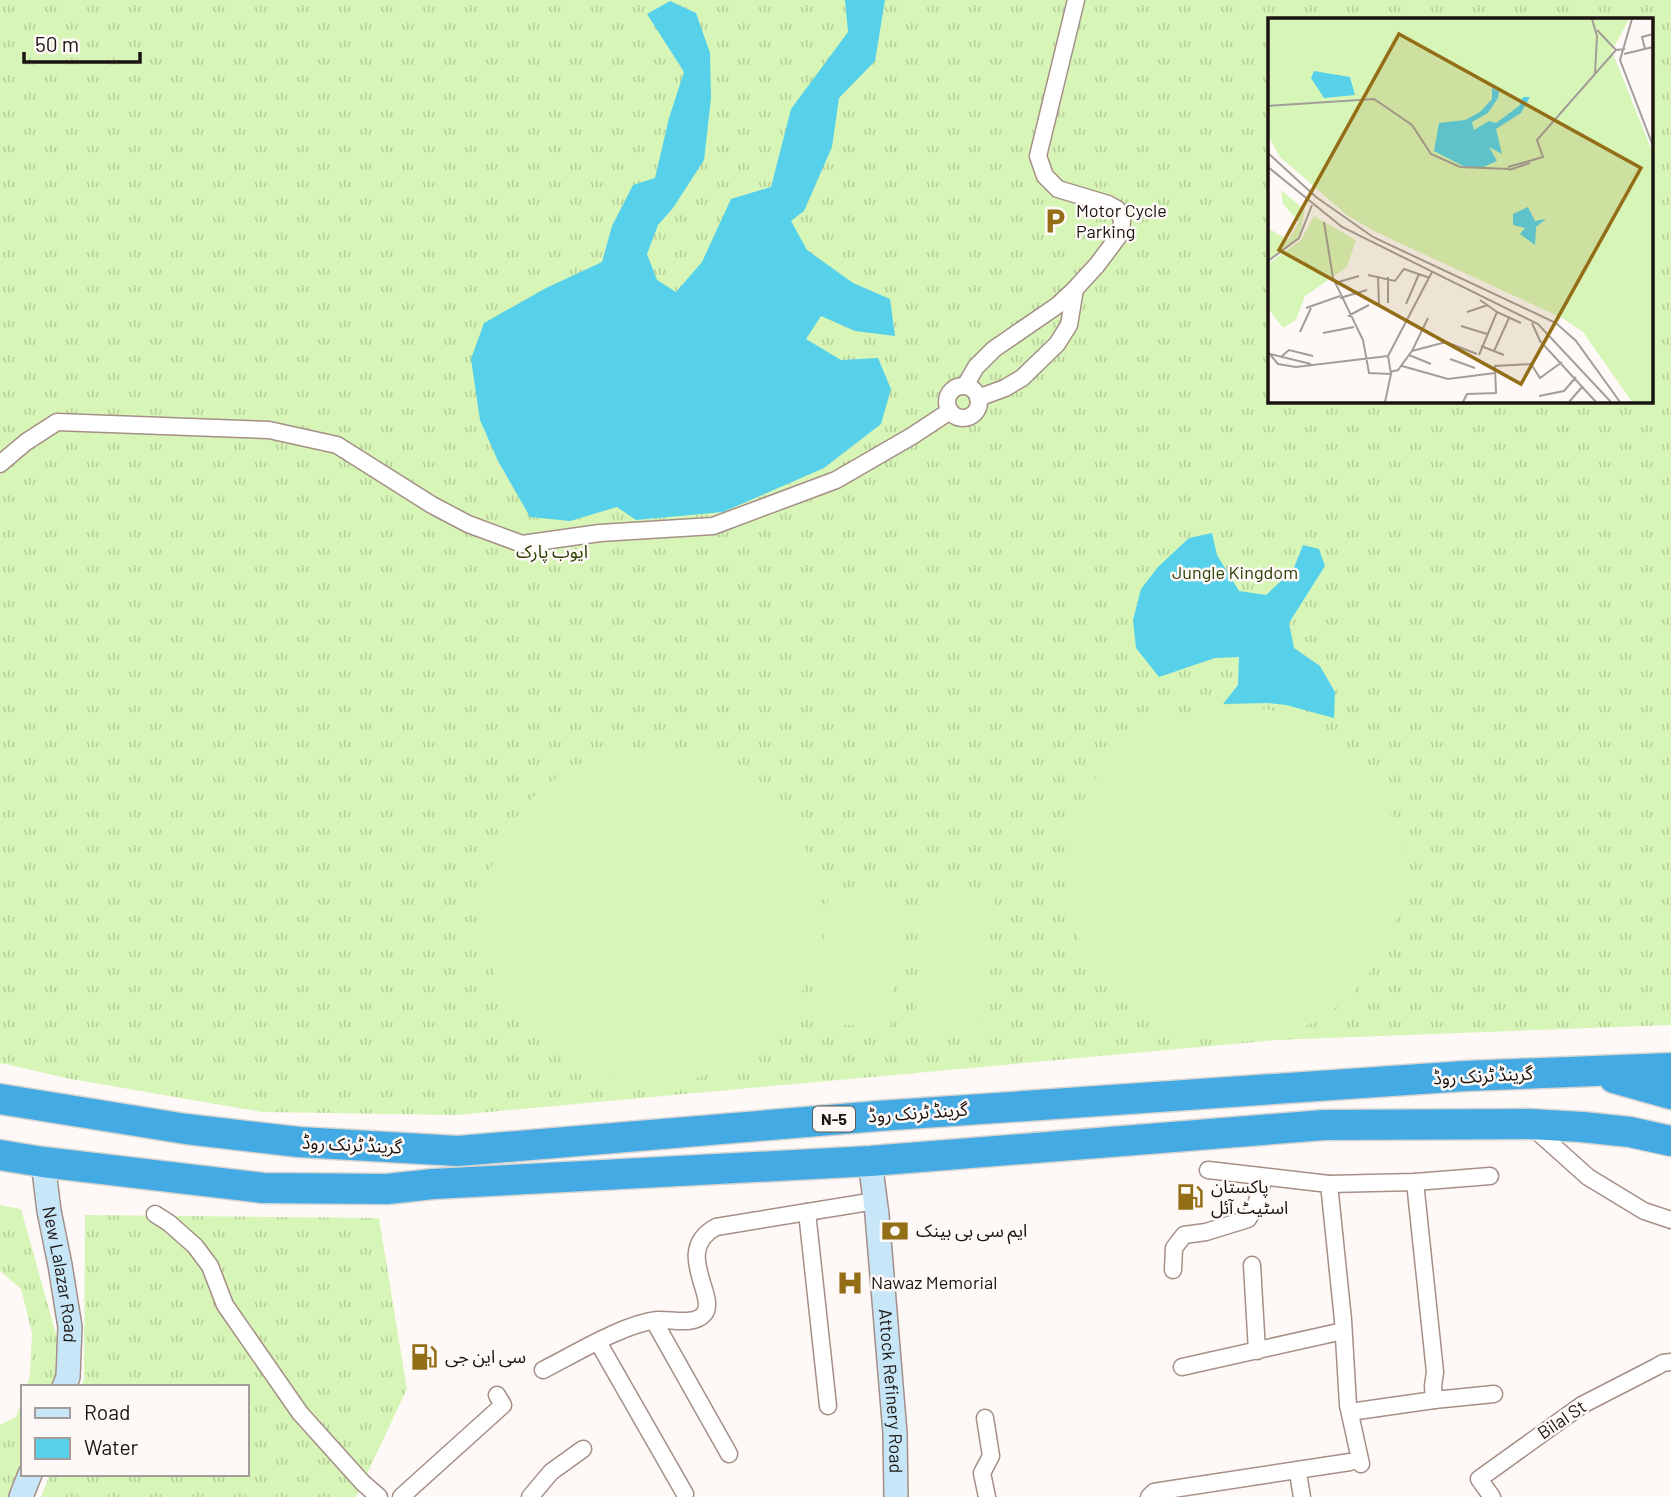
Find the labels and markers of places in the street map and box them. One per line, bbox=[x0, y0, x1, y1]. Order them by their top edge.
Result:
place label: Motor Cycle Parking bbox=[1076, 199, 1167, 242]
parking icon: Motor Cycle Parking bbox=[1040, 206, 1070, 236]
place label: پاکستان اسٹیٹ آئل bbox=[1211, 1175, 1288, 1219]
fuel station icon: پاکستان اسٹیٹ آئل bbox=[1175, 1182, 1205, 1212]
bank icon: ایم سی بی بینک bbox=[880, 1216, 910, 1246]
place label: ایم سی بی بینک bbox=[916, 1219, 1027, 1244]
hospital icon: Nawaz Memorial bbox=[835, 1268, 865, 1298]
place label: Nawaz Memorial bbox=[871, 1271, 997, 1293]
fuel station icon: سی این جی bbox=[409, 1342, 439, 1372]
place label: سی این جی bbox=[445, 1345, 526, 1368]

